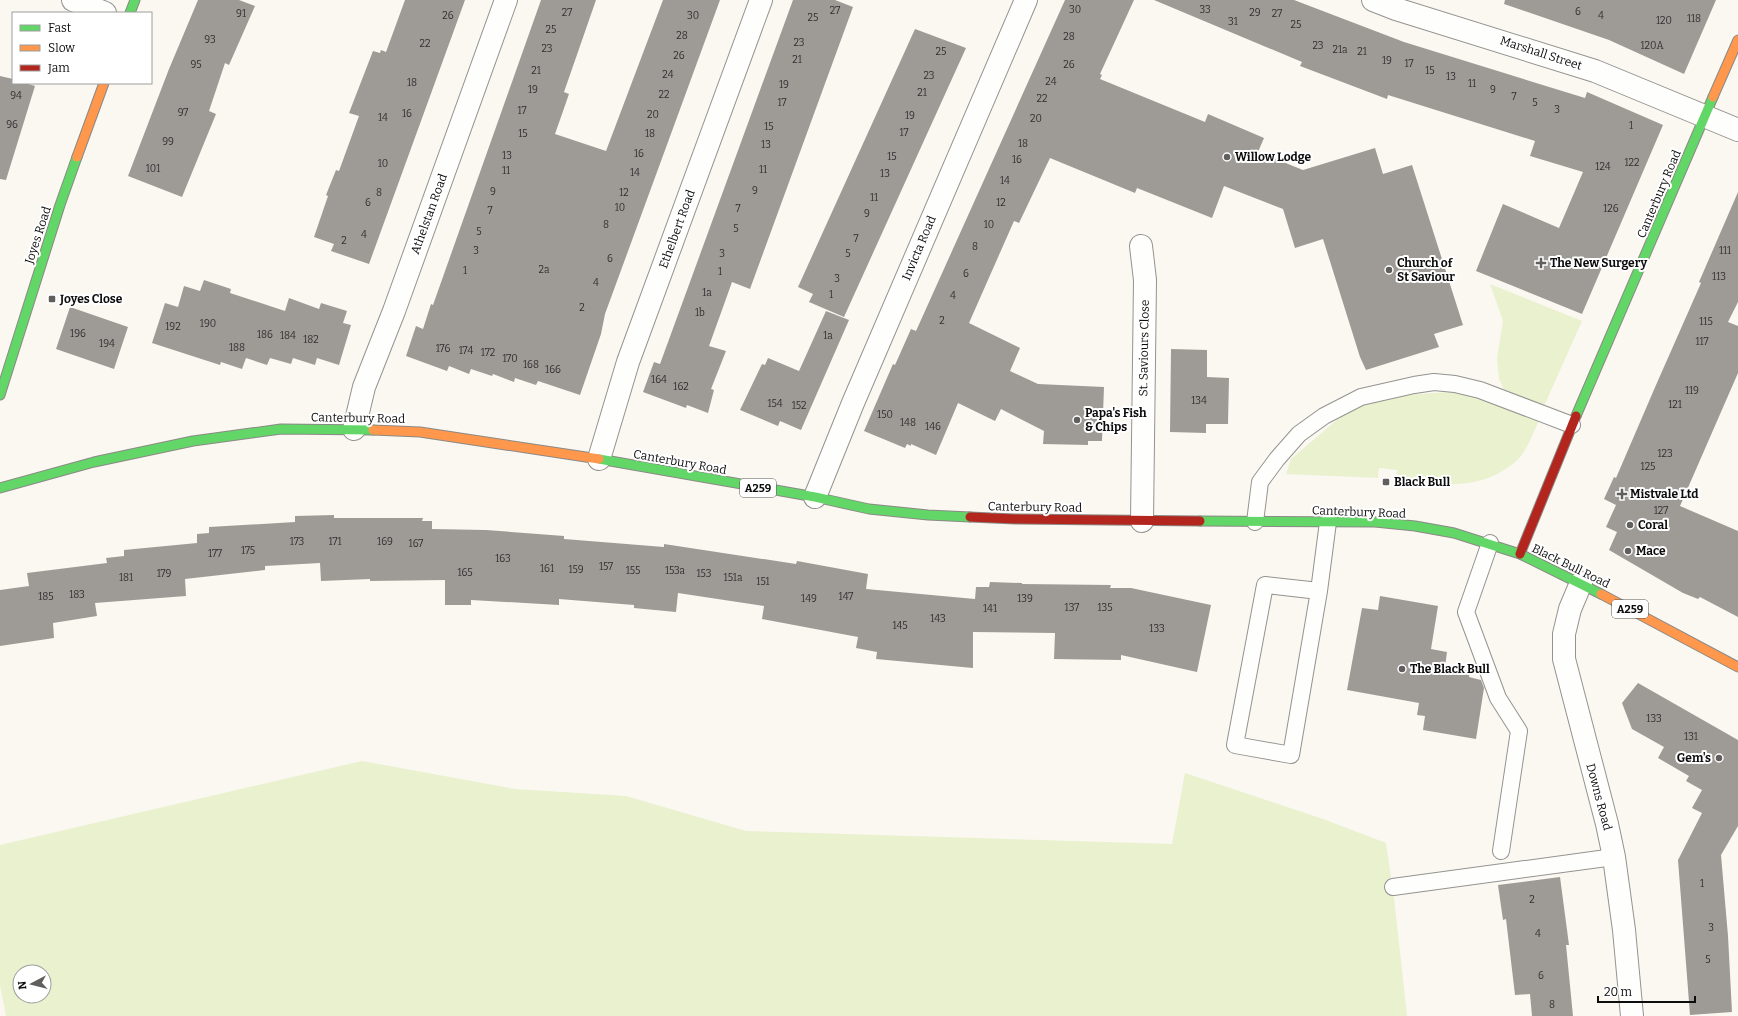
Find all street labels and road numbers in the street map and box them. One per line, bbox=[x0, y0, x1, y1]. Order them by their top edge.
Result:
street label: Marshall Street bbox=[1498, 33, 1584, 73]
street label: Canterbury Road bbox=[1634, 148, 1684, 240]
street label: Athelstan Road bbox=[408, 172, 450, 256]
street label: Ethelbert Road bbox=[656, 188, 698, 270]
street label: Joyes Road bbox=[22, 205, 54, 266]
street label: Invicta Road bbox=[899, 214, 939, 282]
street label: St. Saviours Close bbox=[1136, 299, 1152, 397]
street label: Canterbury Road bbox=[311, 410, 405, 426]
street label: Canterbury Road bbox=[632, 447, 728, 477]
road number: A259 bbox=[740, 479, 776, 497]
street label: Canterbury Road bbox=[988, 499, 1082, 515]
street label: Canterbury Road bbox=[1312, 503, 1406, 521]
street label: Black Bull Road bbox=[1530, 541, 1612, 591]
road number: A259 bbox=[1612, 600, 1648, 618]
street label: Downs Road bbox=[1583, 762, 1615, 832]

